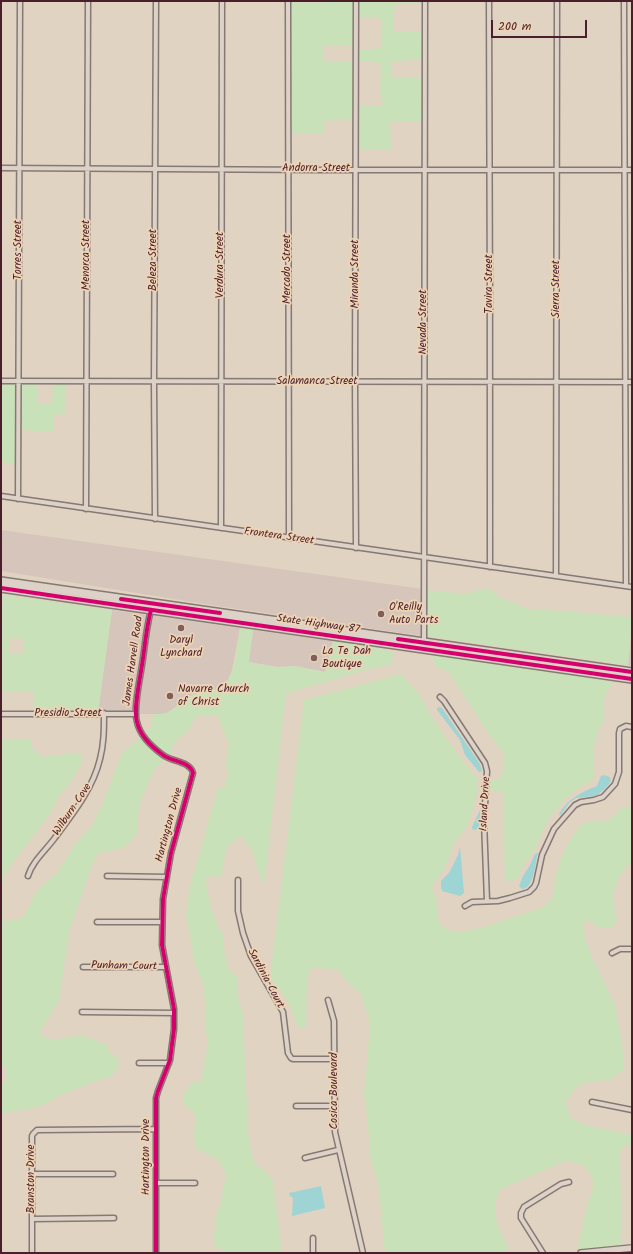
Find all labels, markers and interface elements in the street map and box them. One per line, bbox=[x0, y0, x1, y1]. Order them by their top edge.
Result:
scale bar bbox=[493, 12, 589, 38]
text: 200 m bbox=[498, 17, 531, 36]
street label: Andorra Street bbox=[282, 162, 350, 176]
street label: Torres Street bbox=[12, 220, 26, 280]
street label: Menorca Street bbox=[80, 220, 94, 290]
street label: Beleza Street bbox=[147, 229, 161, 291]
street label: Verdura Street bbox=[214, 232, 228, 298]
street label: Mercado Street bbox=[281, 234, 295, 304]
street label: Miranda Street bbox=[349, 240, 363, 308]
street label: Tavira Street bbox=[483, 254, 497, 314]
street label: Sierra Street bbox=[550, 260, 564, 318]
street label: Nevada Street bbox=[417, 289, 431, 355]
street label: Salamanca Street bbox=[277, 375, 357, 389]
street label: Frontera Street bbox=[243, 526, 315, 548]
place label: O'Reilly Auto Parts bbox=[389, 601, 438, 627]
marker: O'Reilly Auto Parts bbox=[376, 609, 386, 619]
street label: State Highway 87 bbox=[276, 613, 360, 637]
street label: James Harvell Road bbox=[121, 615, 147, 707]
marker: Daryl Lynchard bbox=[176, 623, 186, 633]
place label: Daryl Lynchard bbox=[160, 634, 202, 660]
place label: La Te Dah Boutique bbox=[322, 645, 371, 671]
marker: La Te Dah Boutique bbox=[309, 653, 319, 663]
place label: Navarre Church of Christ bbox=[178, 683, 249, 709]
marker: Navarre Church of Christ bbox=[165, 691, 175, 701]
street label: Presidio Street bbox=[34, 707, 102, 721]
street label: Island Drive bbox=[478, 776, 494, 832]
street label: Wilburn Cove bbox=[51, 781, 95, 839]
street label: Hartington Drive bbox=[154, 786, 186, 864]
street label: Sardinia Court bbox=[244, 947, 286, 1011]
street label: Punham Court bbox=[91, 960, 157, 974]
street label: Cosica Boulevard bbox=[328, 1052, 342, 1130]
street label: Hartington Drive bbox=[140, 1119, 154, 1195]
street label: Branston Drive bbox=[25, 1145, 39, 1213]

